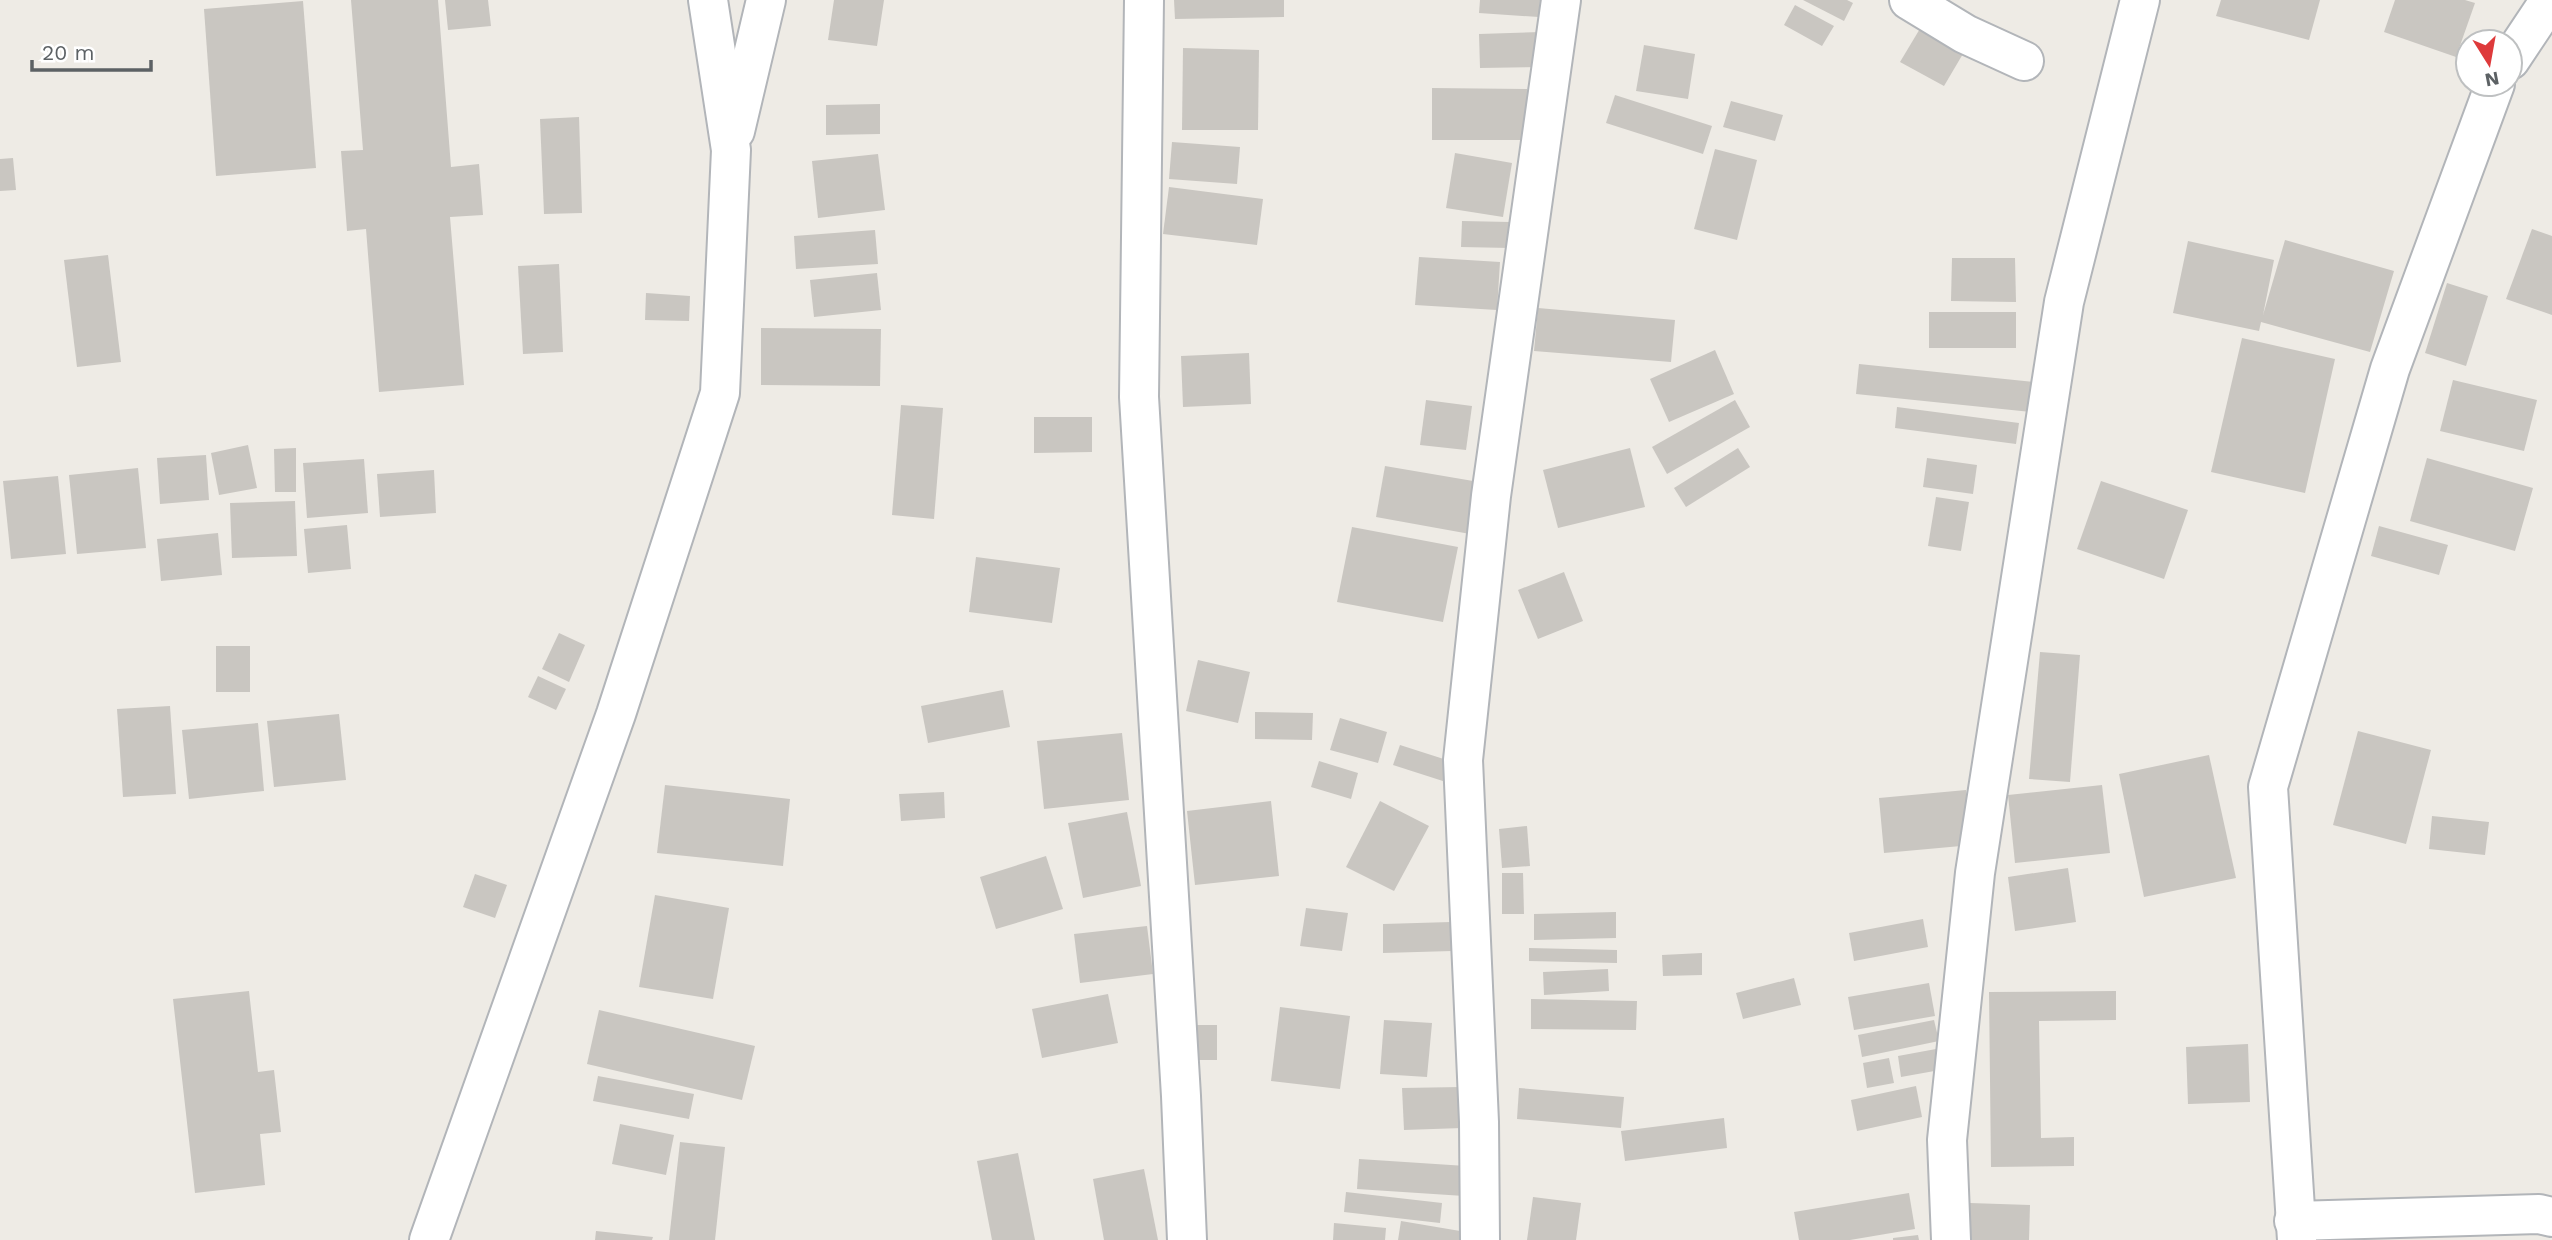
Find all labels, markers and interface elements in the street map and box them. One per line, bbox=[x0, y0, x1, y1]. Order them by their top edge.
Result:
scale bar bbox=[32, 28, 150, 72]
north arrow bbox=[2454, 28, 2524, 98]
text: 20 m bbox=[42, 40, 94, 65]
text: N bbox=[2483, 67, 2501, 92]

